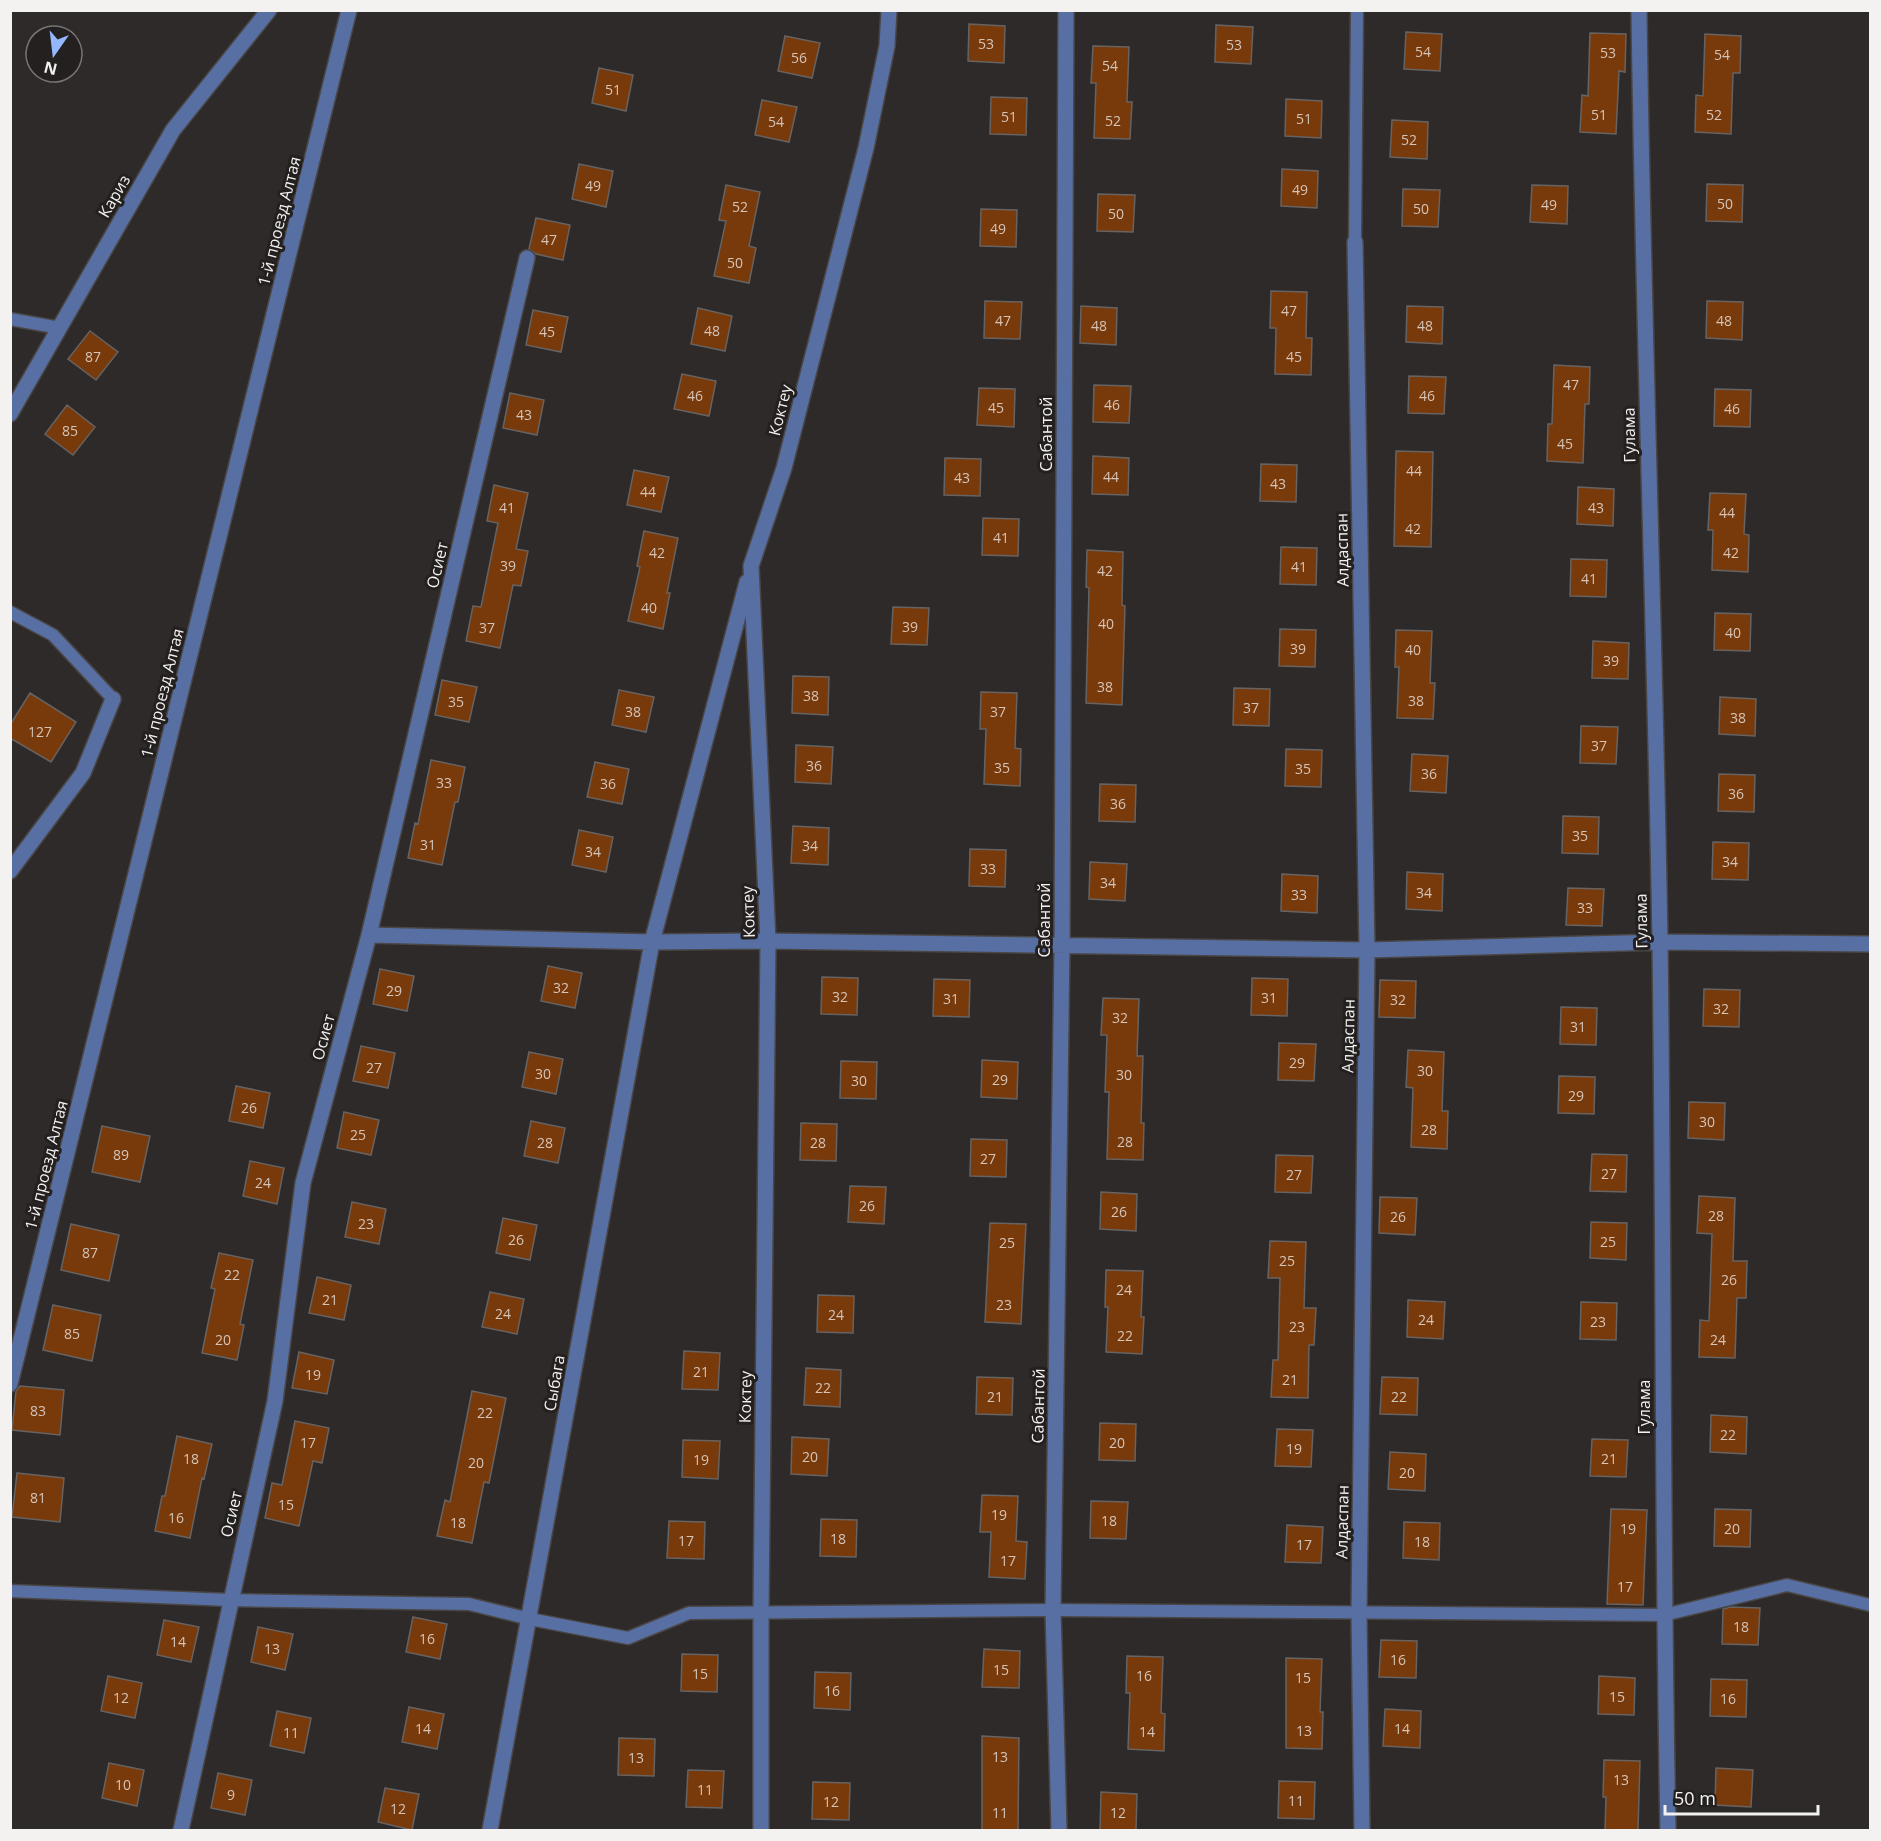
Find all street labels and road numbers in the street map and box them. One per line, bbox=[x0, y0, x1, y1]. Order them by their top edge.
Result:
street label: 1-й проезд Алтая bbox=[252, 154, 306, 288]
street label: Кариз bbox=[93, 170, 135, 222]
street label: Коктеу bbox=[763, 381, 797, 438]
street label: Сабантой bbox=[1035, 397, 1057, 471]
street label: Гулама bbox=[1618, 407, 1640, 463]
street label: Алдаспан bbox=[1330, 513, 1354, 587]
street label: Осиет bbox=[421, 539, 453, 590]
street label: 1-й проезд Алтая bbox=[135, 626, 189, 760]
street label: Сабантой bbox=[1033, 883, 1055, 957]
street label: Коктеу bbox=[736, 885, 760, 938]
street label: Гулама bbox=[1630, 893, 1652, 949]
street label: Алдаспан bbox=[1336, 999, 1360, 1073]
street label: Осиет bbox=[306, 1011, 340, 1062]
street label: 1-й проезд Алтая bbox=[19, 1098, 73, 1232]
street label: Сыбага bbox=[538, 1353, 570, 1413]
street label: Сабантой bbox=[1026, 1368, 1050, 1444]
street label: Коктеу bbox=[734, 1370, 756, 1423]
street label: Гулама bbox=[1633, 1379, 1655, 1435]
street label: Алдаспан bbox=[1330, 1485, 1354, 1559]
street label: Осиет bbox=[215, 1488, 247, 1539]

